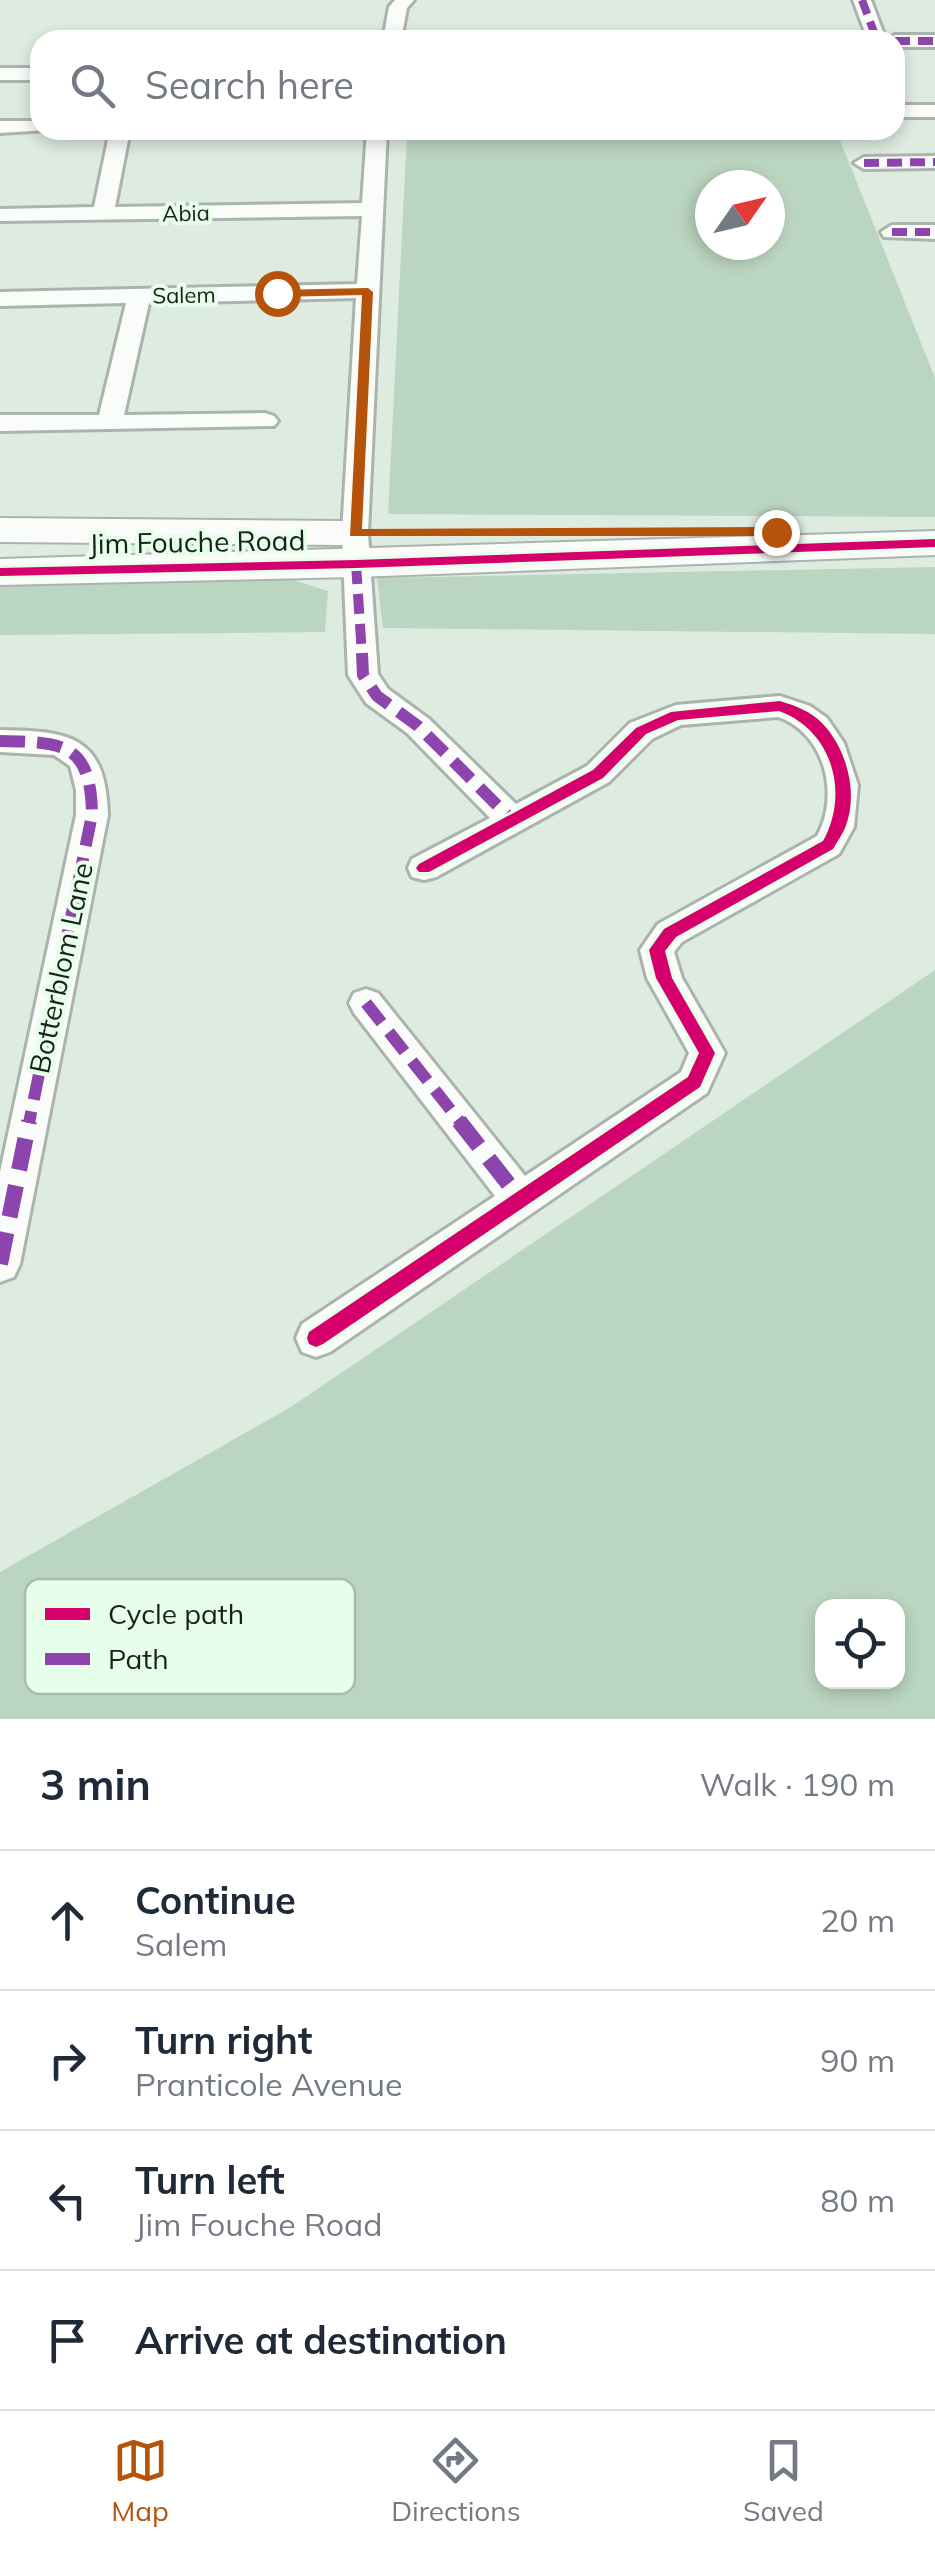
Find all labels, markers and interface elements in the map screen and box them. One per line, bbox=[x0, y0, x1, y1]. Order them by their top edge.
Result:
search box bbox=[30, 30, 905, 140]
icon: search bbox=[65, 58, 120, 113]
text: Search here bbox=[145, 61, 354, 109]
north arrow bbox=[695, 170, 785, 260]
street label: Abia bbox=[162, 199, 210, 227]
route start bbox=[255, 271, 301, 317]
street label: Salem bbox=[152, 280, 216, 310]
route end bbox=[754, 510, 800, 556]
street label: Jim Fouche Road bbox=[88, 522, 306, 561]
street label: Botterblom Lane bbox=[21, 859, 100, 1076]
legend bbox=[25, 1579, 355, 1694]
text: Cycle path bbox=[108, 1596, 244, 1631]
map controls bbox=[815, 1599, 905, 1689]
button: locate bbox=[815, 1599, 905, 1689]
text: Path bbox=[108, 1641, 169, 1676]
text: 3 min bbox=[40, 1758, 151, 1811]
text: Walk · 190 m bbox=[700, 1764, 895, 1804]
text: Continue bbox=[135, 1876, 296, 1924]
icon: ahead bbox=[40, 1893, 95, 1948]
text: 20 m bbox=[820, 1900, 895, 1940]
text: Salem bbox=[135, 1924, 227, 1964]
text: Turn right bbox=[135, 2016, 312, 2064]
icon: right bbox=[40, 2033, 95, 2088]
text: 90 m bbox=[820, 2040, 895, 2080]
text: Pranticole Avenue bbox=[135, 2064, 402, 2104]
text: Turn left bbox=[135, 2156, 285, 2204]
icon: left bbox=[40, 2173, 95, 2228]
text: 80 m bbox=[820, 2180, 895, 2220]
text: Jim Fouche Road bbox=[135, 2204, 383, 2244]
icon: arrive bbox=[40, 2313, 95, 2368]
text: Arrive at destination bbox=[135, 2316, 507, 2364]
tab: Map bbox=[111, 2433, 169, 2528]
tab: Directions bbox=[391, 2433, 521, 2528]
tab: Saved bbox=[743, 2433, 824, 2528]

